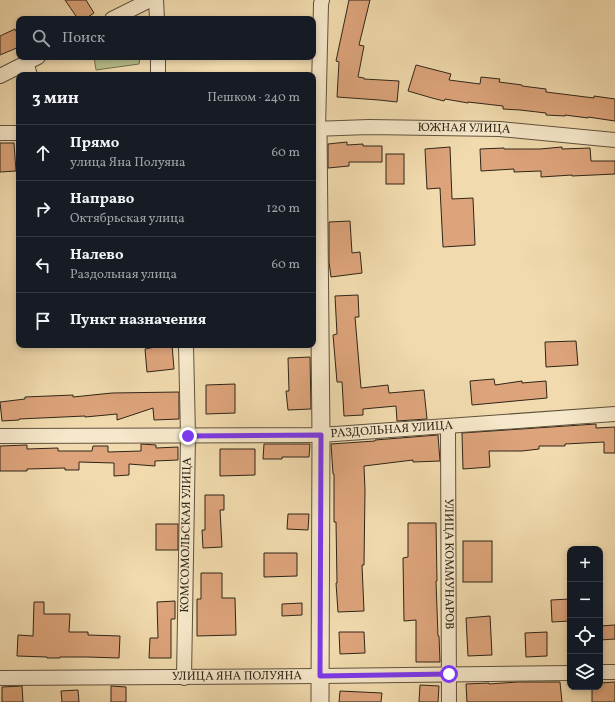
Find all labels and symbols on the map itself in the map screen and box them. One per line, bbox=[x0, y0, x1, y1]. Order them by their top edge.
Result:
street label: ЮЖНАЯ УЛИЦА bbox=[417, 120, 512, 138]
street label: РАЗДОЛЬНАЯ УЛИЦА bbox=[330, 418, 454, 442]
route end bbox=[179, 427, 197, 445]
street label: КОМСОМОЛЬСКАЯ УЛИЦА bbox=[177, 457, 196, 613]
street label: УЛИЦА КОММУНАРОВ bbox=[440, 498, 457, 630]
route start bbox=[440, 665, 458, 683]
street label: УЛИЦА ЯНА ПОЛУЯНА bbox=[172, 668, 302, 685]

